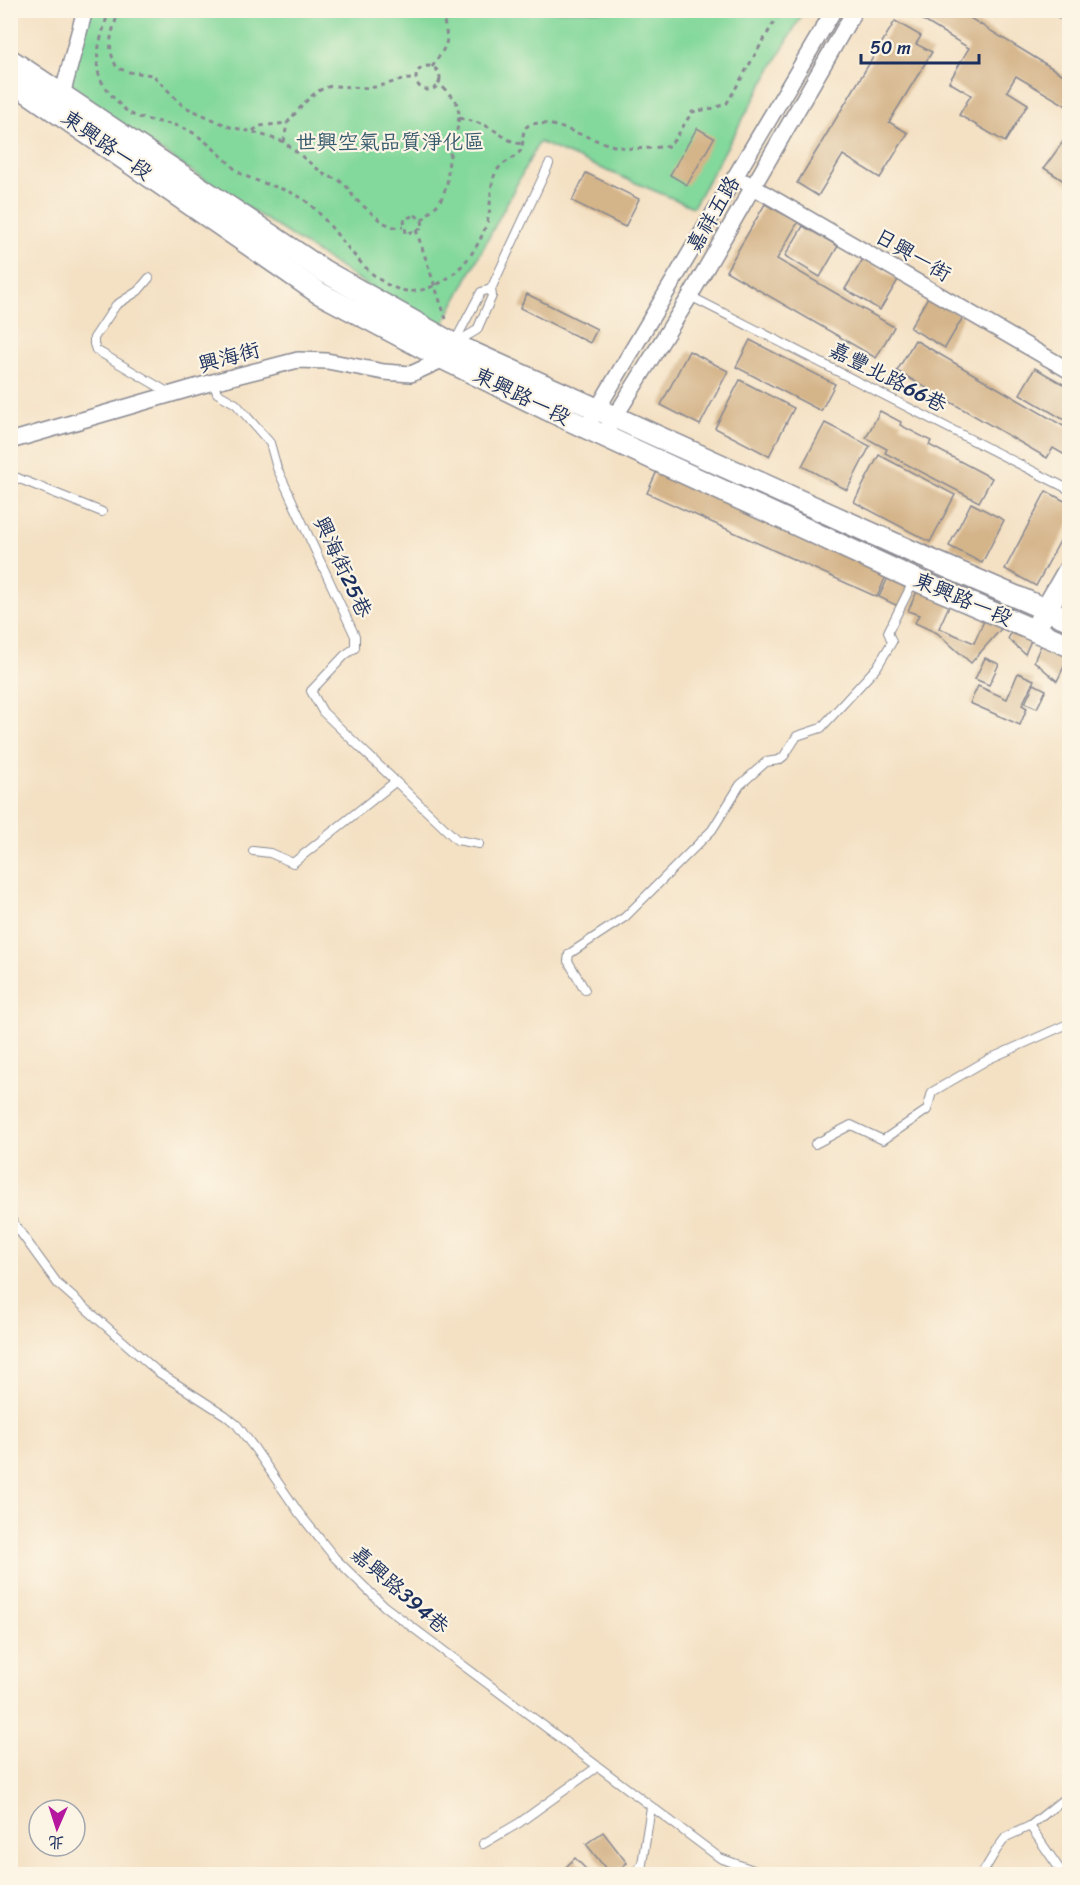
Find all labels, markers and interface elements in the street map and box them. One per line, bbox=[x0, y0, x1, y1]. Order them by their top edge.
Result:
scale bar bbox=[861, 27, 980, 65]
text: 50 m bbox=[870, 32, 911, 64]
street label: 東興路一段 bbox=[53, 99, 161, 191]
park label: 世興空氣品質淨化區 bbox=[296, 123, 485, 161]
street label: 嘉祥五路 bbox=[676, 168, 750, 260]
street label: 日興一街 bbox=[867, 218, 959, 292]
street label: 興海街 bbox=[194, 330, 264, 384]
street label: 嘉豐北路66巷 bbox=[822, 331, 954, 423]
street label: 東興路一段 bbox=[466, 356, 578, 436]
street label: 興海街25巷 bbox=[303, 510, 383, 624]
street label: 東興路一段 bbox=[907, 561, 1019, 637]
street label: 嘉興路394巷 bbox=[342, 1536, 458, 1644]
north arrow bbox=[27, 1798, 87, 1858]
text: 北 bbox=[47, 1828, 65, 1857]

